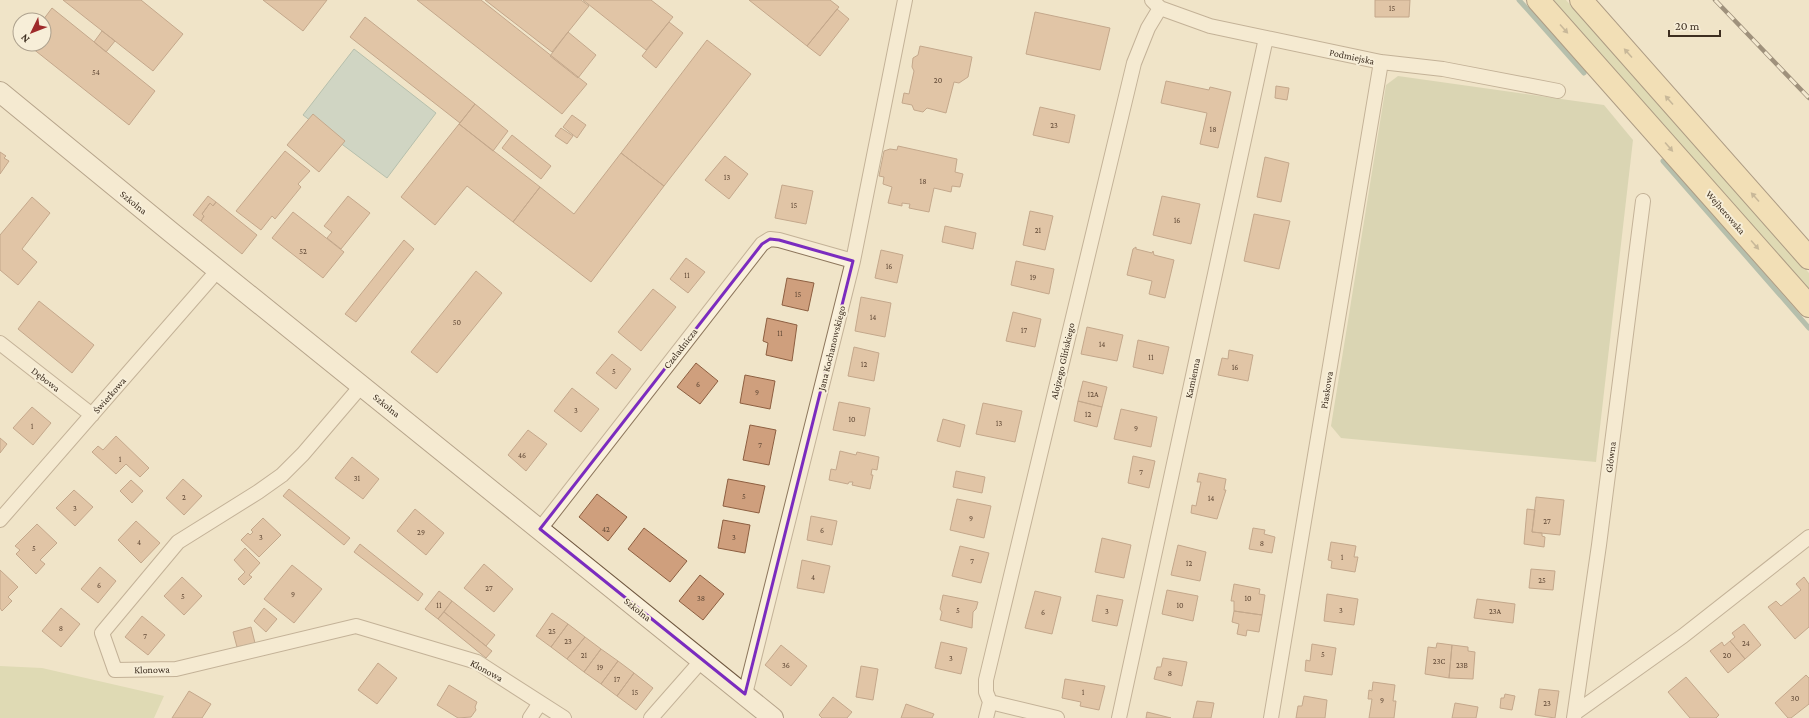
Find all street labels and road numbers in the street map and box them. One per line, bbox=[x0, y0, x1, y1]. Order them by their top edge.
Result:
street label: Podmiejska bbox=[1328, 46, 1376, 68]
street label: Szkolna bbox=[118, 188, 150, 217]
street label: Wejherowska bbox=[1703, 188, 1748, 237]
street label: Jana Kochanowskiego bbox=[815, 304, 847, 393]
street label: Alojzego Glińskiego bbox=[1048, 322, 1078, 401]
street label: Czeladnicza bbox=[661, 326, 700, 371]
street label: Kamienna bbox=[1183, 357, 1202, 399]
street label: Dębowa bbox=[29, 365, 62, 394]
street label: Piaskowa bbox=[1318, 370, 1335, 410]
street label: Świerkowa bbox=[91, 375, 128, 416]
street label: Szkolna bbox=[371, 391, 403, 420]
street label: Główna bbox=[1603, 441, 1618, 473]
street label: Szkolna bbox=[622, 595, 654, 624]
street label: Klonowa bbox=[469, 657, 505, 684]
street label: Klonowa bbox=[134, 664, 170, 675]

